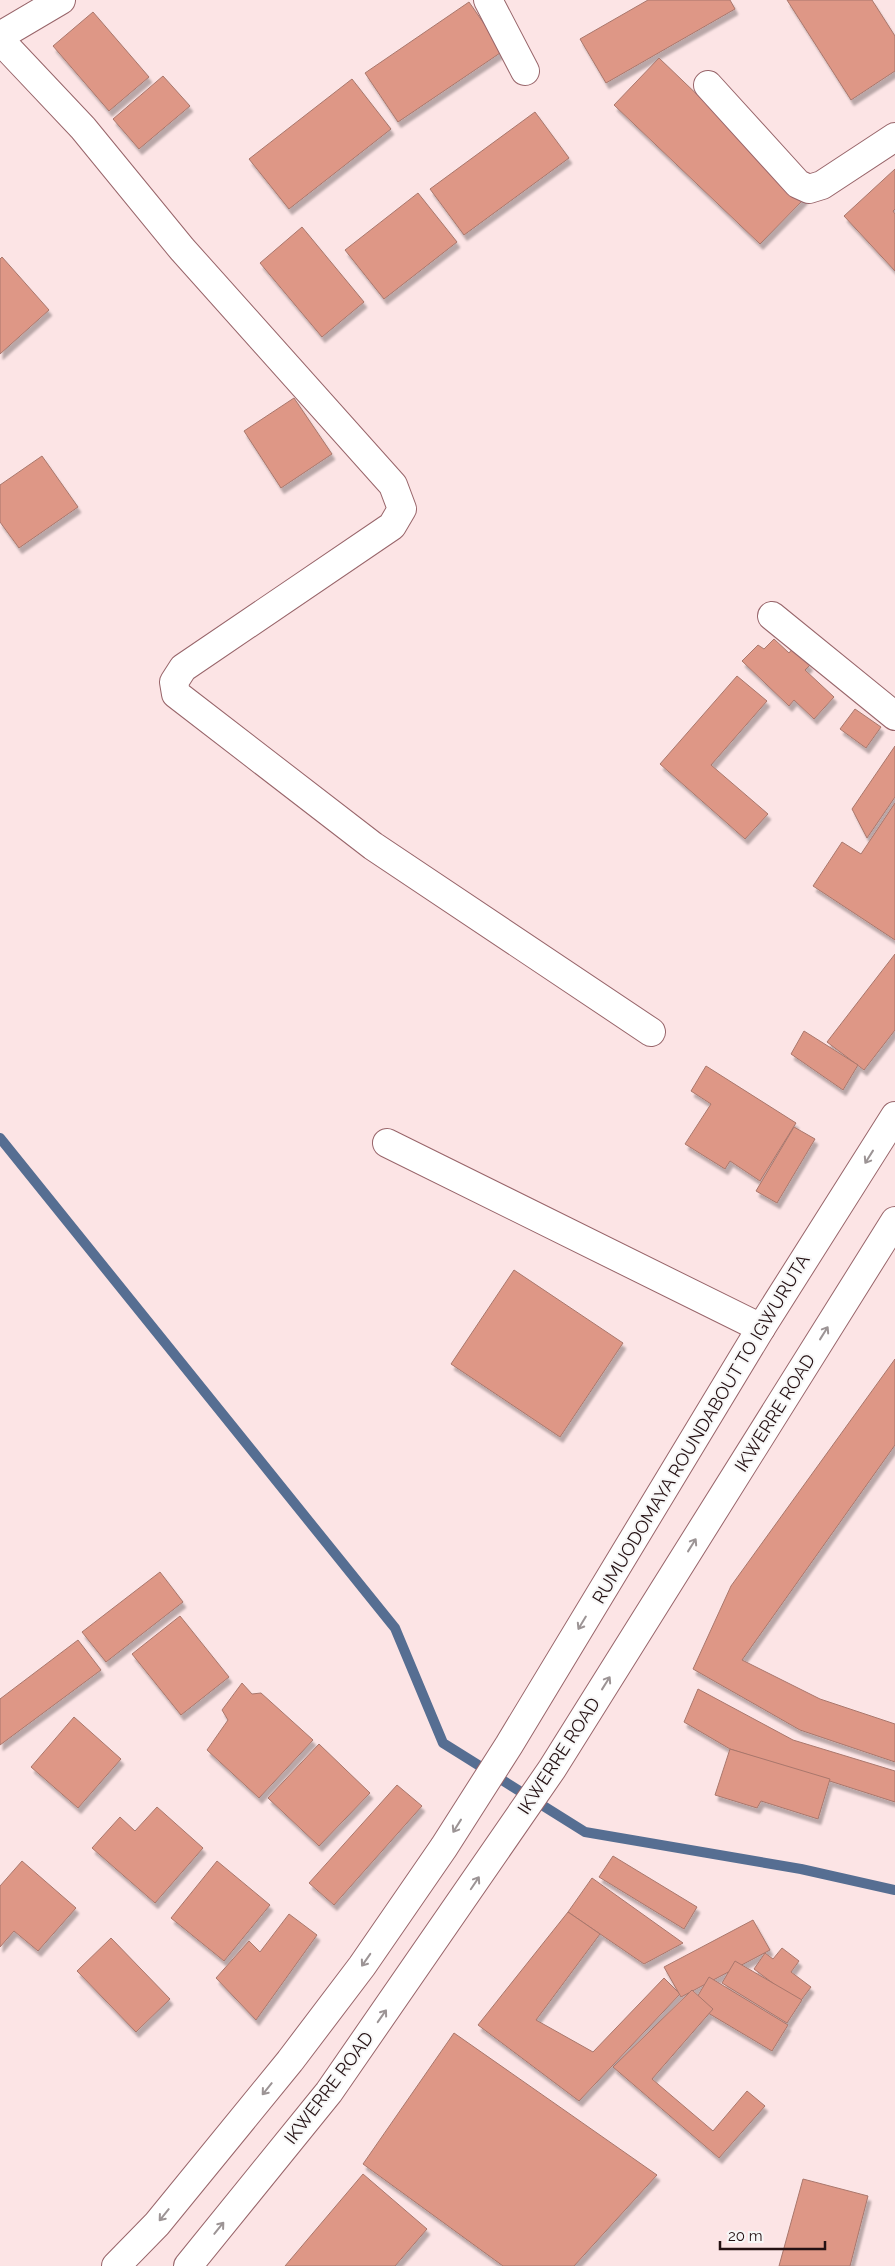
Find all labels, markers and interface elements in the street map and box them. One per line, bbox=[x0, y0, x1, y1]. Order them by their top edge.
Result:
one-way arrow bbox=[864, 1150, 874, 1164]
street label: RUMUODOMAYA ROUNDABOUT TO IGWURUTA bbox=[588, 1250, 814, 1607]
one-way arrow bbox=[819, 1327, 829, 1341]
street label: IKWERRE ROAD bbox=[730, 1350, 819, 1475]
one-way arrow bbox=[687, 1539, 697, 1553]
one-way arrow bbox=[577, 1616, 587, 1630]
one-way arrow bbox=[601, 1677, 611, 1691]
street label: IKWERRE ROAD bbox=[513, 1693, 604, 1818]
one-way arrow bbox=[452, 1818, 462, 1832]
one-way arrow bbox=[470, 1876, 480, 1890]
one-way arrow bbox=[361, 1953, 371, 1967]
one-way arrow bbox=[377, 2009, 387, 2023]
street label: IKWERRE ROAD bbox=[280, 2027, 378, 2148]
one-way arrow bbox=[262, 2082, 273, 2095]
one-way arrow bbox=[159, 2208, 170, 2221]
scale bar bbox=[720, 2218, 825, 2250]
one-way arrow bbox=[214, 2222, 225, 2235]
text: 20 m bbox=[728, 2227, 763, 2245]

